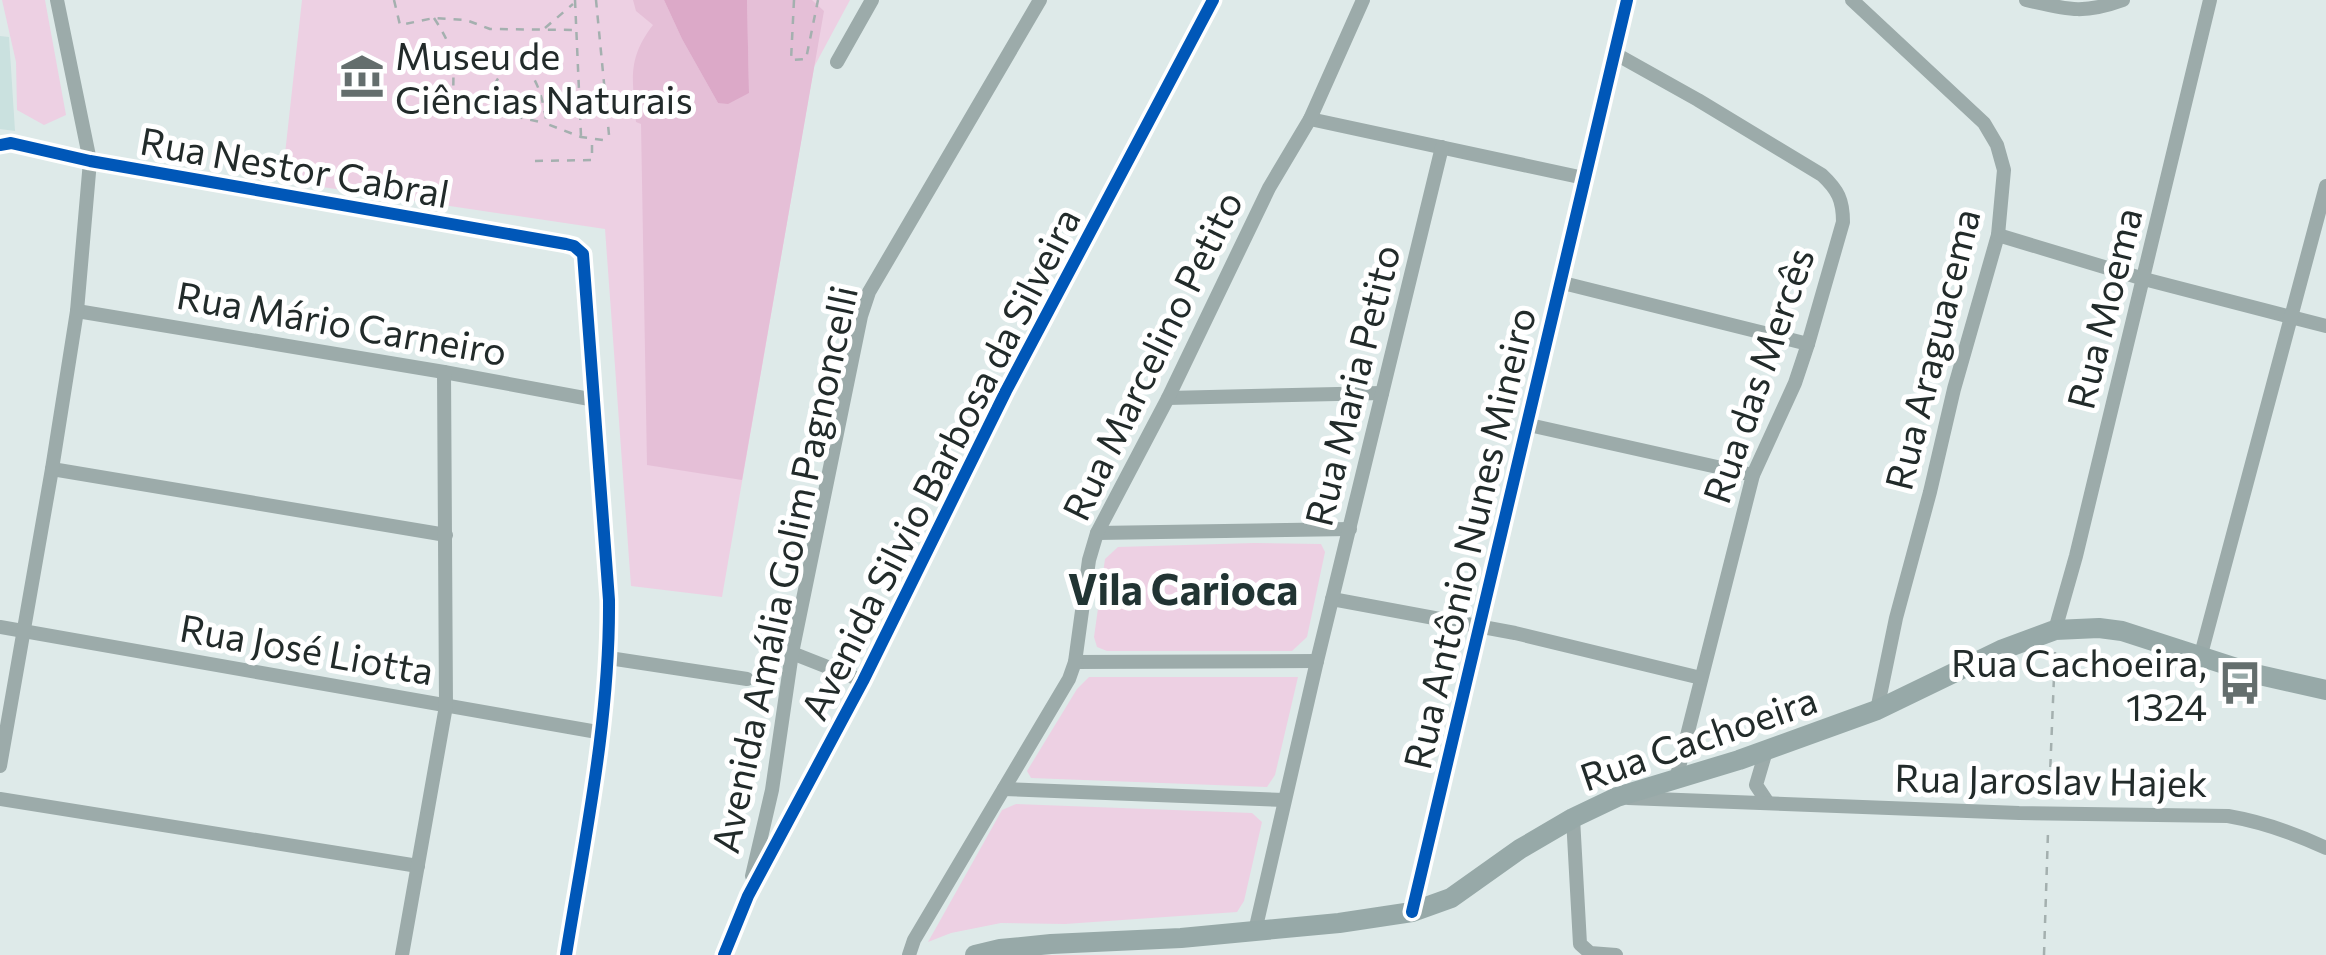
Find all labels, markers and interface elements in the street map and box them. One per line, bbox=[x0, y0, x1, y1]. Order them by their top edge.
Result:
place label: Museu de Ciências Naturais bbox=[395, 31, 693, 122]
museum icon: Museu de Ciências Naturais bbox=[338, 52, 386, 100]
street label: Rua Nestor Cabral bbox=[137, 116, 453, 216]
street label: Rua Marcelino Petito bbox=[1051, 183, 1251, 527]
street label: Avenida Silvio Barbosa da Silveira bbox=[789, 199, 1089, 727]
street label: Rua Moema bbox=[2055, 203, 2151, 413]
street label: Rua Araguacema bbox=[1873, 204, 1989, 494]
street label: Rua Maria Petito bbox=[1293, 240, 1409, 530]
street label: Rua das Mercês bbox=[1691, 241, 1823, 509]
street label: Rua Mário Carneiro bbox=[173, 270, 511, 374]
street label: Avenida Amália Golim Pagnoncelli bbox=[700, 281, 866, 857]
street label: Rua Antônio Nunes Mineiro bbox=[1392, 303, 1544, 773]
district label: Vila Carioca bbox=[1068, 562, 1298, 614]
street label: Rua José Liotta bbox=[177, 603, 437, 693]
place label: Rua Cachoeira, 1324 bbox=[1951, 638, 2207, 729]
bus stop icon: Rua Cachoeira, 1324 bbox=[2216, 659, 2264, 707]
street label: Rua Cachoeira bbox=[1573, 675, 1823, 799]
street label: Rua Jaroslav Hajek bbox=[1894, 753, 2208, 805]

